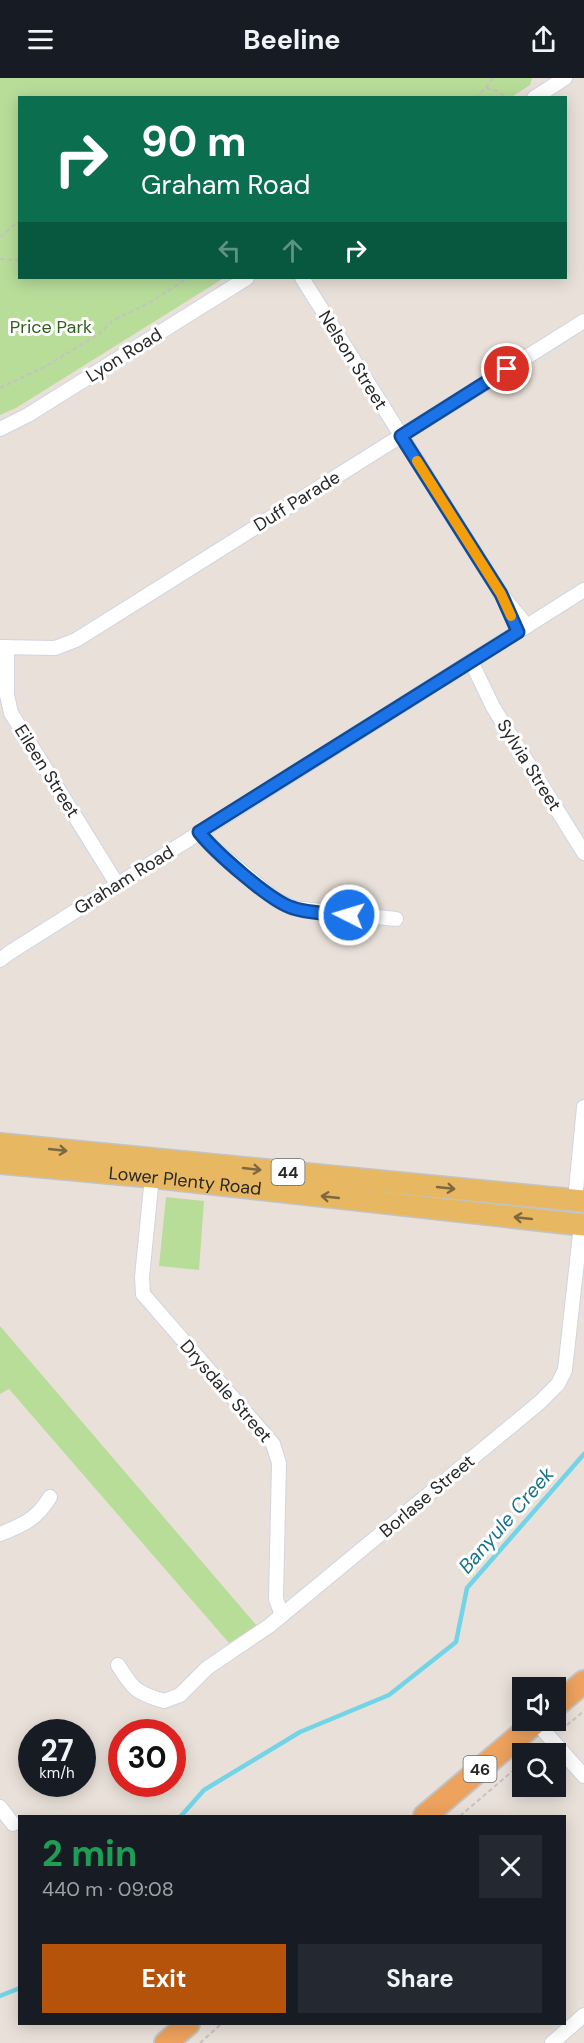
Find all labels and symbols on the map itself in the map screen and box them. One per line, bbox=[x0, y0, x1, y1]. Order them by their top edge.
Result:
street label: Nelson Street bbox=[313, 306, 393, 414]
park label: Price Park bbox=[10, 315, 92, 339]
street label: Lyon Road bbox=[81, 322, 167, 388]
pin bbox=[481, 343, 532, 394]
street label: Duff Parade bbox=[249, 465, 345, 537]
street label: Sylvia Street bbox=[491, 715, 567, 815]
street label: Eileen Street bbox=[9, 720, 85, 822]
street label: Graham Road bbox=[70, 840, 178, 920]
position arrow bbox=[317, 883, 381, 947]
one-way arrow bbox=[48, 1145, 68, 1156]
road number: 44 bbox=[272, 1159, 304, 1185]
street label: Lower Plenty Road bbox=[108, 1161, 263, 1201]
one-way arrow bbox=[242, 1164, 262, 1175]
one-way arrow bbox=[436, 1183, 456, 1194]
one-way arrow bbox=[320, 1191, 340, 1202]
one-way arrow bbox=[514, 1212, 534, 1223]
street label: Drysdale Street bbox=[175, 1335, 277, 1447]
street label: Borlase Street bbox=[374, 1449, 480, 1543]
water label: Banyule Creek bbox=[453, 1461, 560, 1579]
speed limit sign: 30 bbox=[108, 1719, 186, 1797]
road number: 46 bbox=[464, 1756, 496, 1782]

